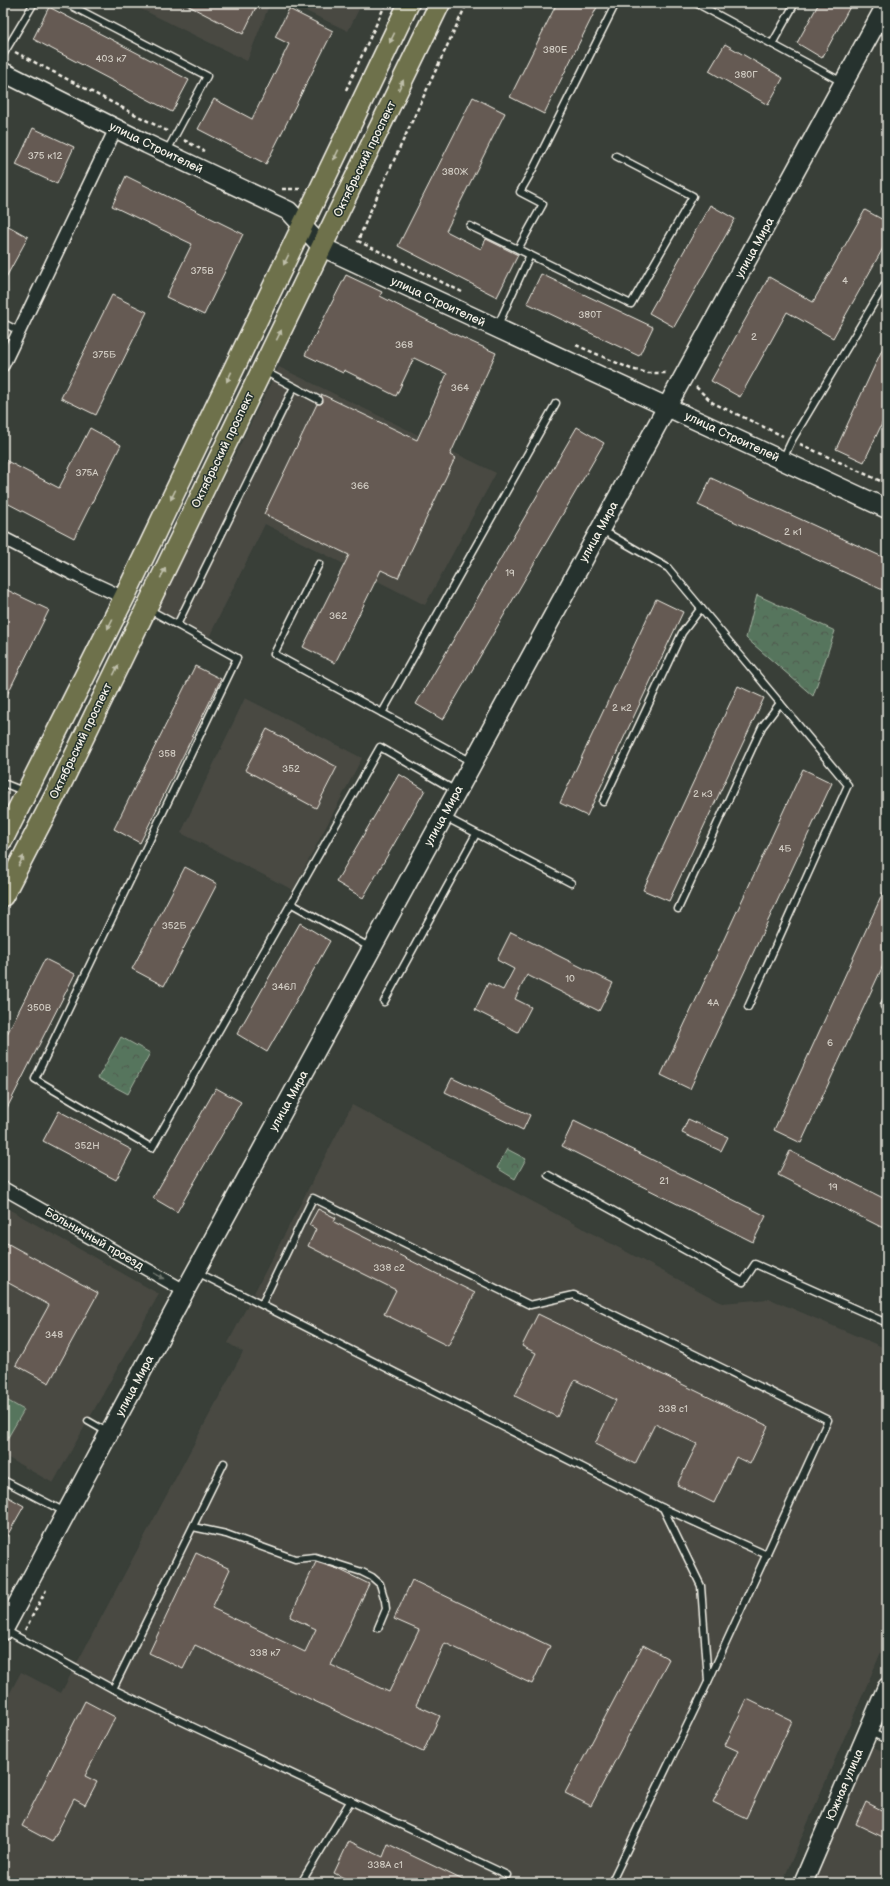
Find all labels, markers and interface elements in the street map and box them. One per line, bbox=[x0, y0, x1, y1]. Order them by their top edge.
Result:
one-way arrow bbox=[389, 32, 395, 44]
house number: 380Е bbox=[543, 44, 568, 56]
house number: 403 к7 bbox=[95, 53, 127, 65]
house number: 380Г bbox=[734, 69, 758, 81]
one-way arrow bbox=[398, 79, 404, 90]
street label: Октябрьский проспект bbox=[330, 98, 400, 219]
street label: улица Строителей bbox=[107, 119, 205, 177]
house number: 375 к12 bbox=[28, 150, 62, 162]
one-way arrow bbox=[333, 150, 339, 161]
house number: 380Ж bbox=[442, 166, 469, 178]
street label: улица Мира bbox=[732, 215, 778, 281]
one-way arrow bbox=[283, 255, 289, 266]
house number: 375В bbox=[190, 265, 214, 277]
street label: улица Строителей bbox=[388, 274, 488, 331]
house number: 4 bbox=[842, 275, 848, 287]
house number: 380Т bbox=[578, 309, 602, 321]
one-way arrow bbox=[276, 329, 283, 341]
house number: 2 bbox=[751, 331, 757, 343]
house number: 368 bbox=[395, 339, 413, 351]
house number: 375Б bbox=[92, 349, 116, 361]
one-way arrow bbox=[226, 372, 233, 383]
house number: 364 bbox=[451, 382, 469, 394]
street label: Октябрьский проспект bbox=[188, 389, 258, 510]
street label: улица Строителей bbox=[682, 409, 782, 466]
house number: 375А bbox=[76, 467, 99, 479]
house number: 366 bbox=[351, 480, 369, 492]
one-way arrow bbox=[170, 489, 176, 500]
street label: улица Мира bbox=[576, 499, 622, 565]
house number: 2 к1 bbox=[784, 526, 802, 538]
one-way arrow bbox=[160, 567, 166, 579]
house number: 19 bbox=[505, 567, 515, 579]
house number: 362 bbox=[329, 610, 347, 622]
one-way arrow bbox=[107, 618, 114, 630]
one-way arrow bbox=[113, 664, 119, 676]
street label: Октябрьский проспект bbox=[46, 680, 116, 801]
house number: 2 к2 bbox=[612, 702, 632, 714]
house number: 358 bbox=[158, 748, 176, 760]
house number: 352 bbox=[282, 763, 300, 775]
street label: улица Мира bbox=[421, 783, 467, 849]
house number: 2 к3 bbox=[693, 788, 713, 800]
house number: 4Б bbox=[778, 843, 792, 855]
one-way arrow bbox=[18, 856, 24, 867]
house number: 352Б bbox=[162, 920, 186, 932]
house number: 10 bbox=[565, 973, 575, 985]
house number: 346Л bbox=[272, 981, 296, 993]
house number: 4А bbox=[707, 997, 720, 1009]
house number: 350В bbox=[27, 1002, 52, 1014]
house number: 6 bbox=[827, 1037, 833, 1049]
street label: улица Мира bbox=[266, 1068, 312, 1134]
house number: 352Н bbox=[74, 1140, 100, 1152]
house number: 21 bbox=[659, 1175, 669, 1187]
house number: 19 bbox=[828, 1181, 838, 1193]
street label: Больничный проезд bbox=[42, 1204, 147, 1274]
house number: 338 с2 bbox=[373, 1262, 405, 1274]
one-way arrow bbox=[153, 1272, 165, 1279]
house number: 348 bbox=[45, 1329, 63, 1341]
street label: улица Мира bbox=[113, 1353, 157, 1419]
house number: 338 с1 bbox=[658, 1403, 688, 1415]
house number: 338 к7 bbox=[249, 1647, 281, 1659]
street label: Южная улица bbox=[823, 1747, 867, 1823]
house number: 338А с1 bbox=[367, 1859, 403, 1871]

